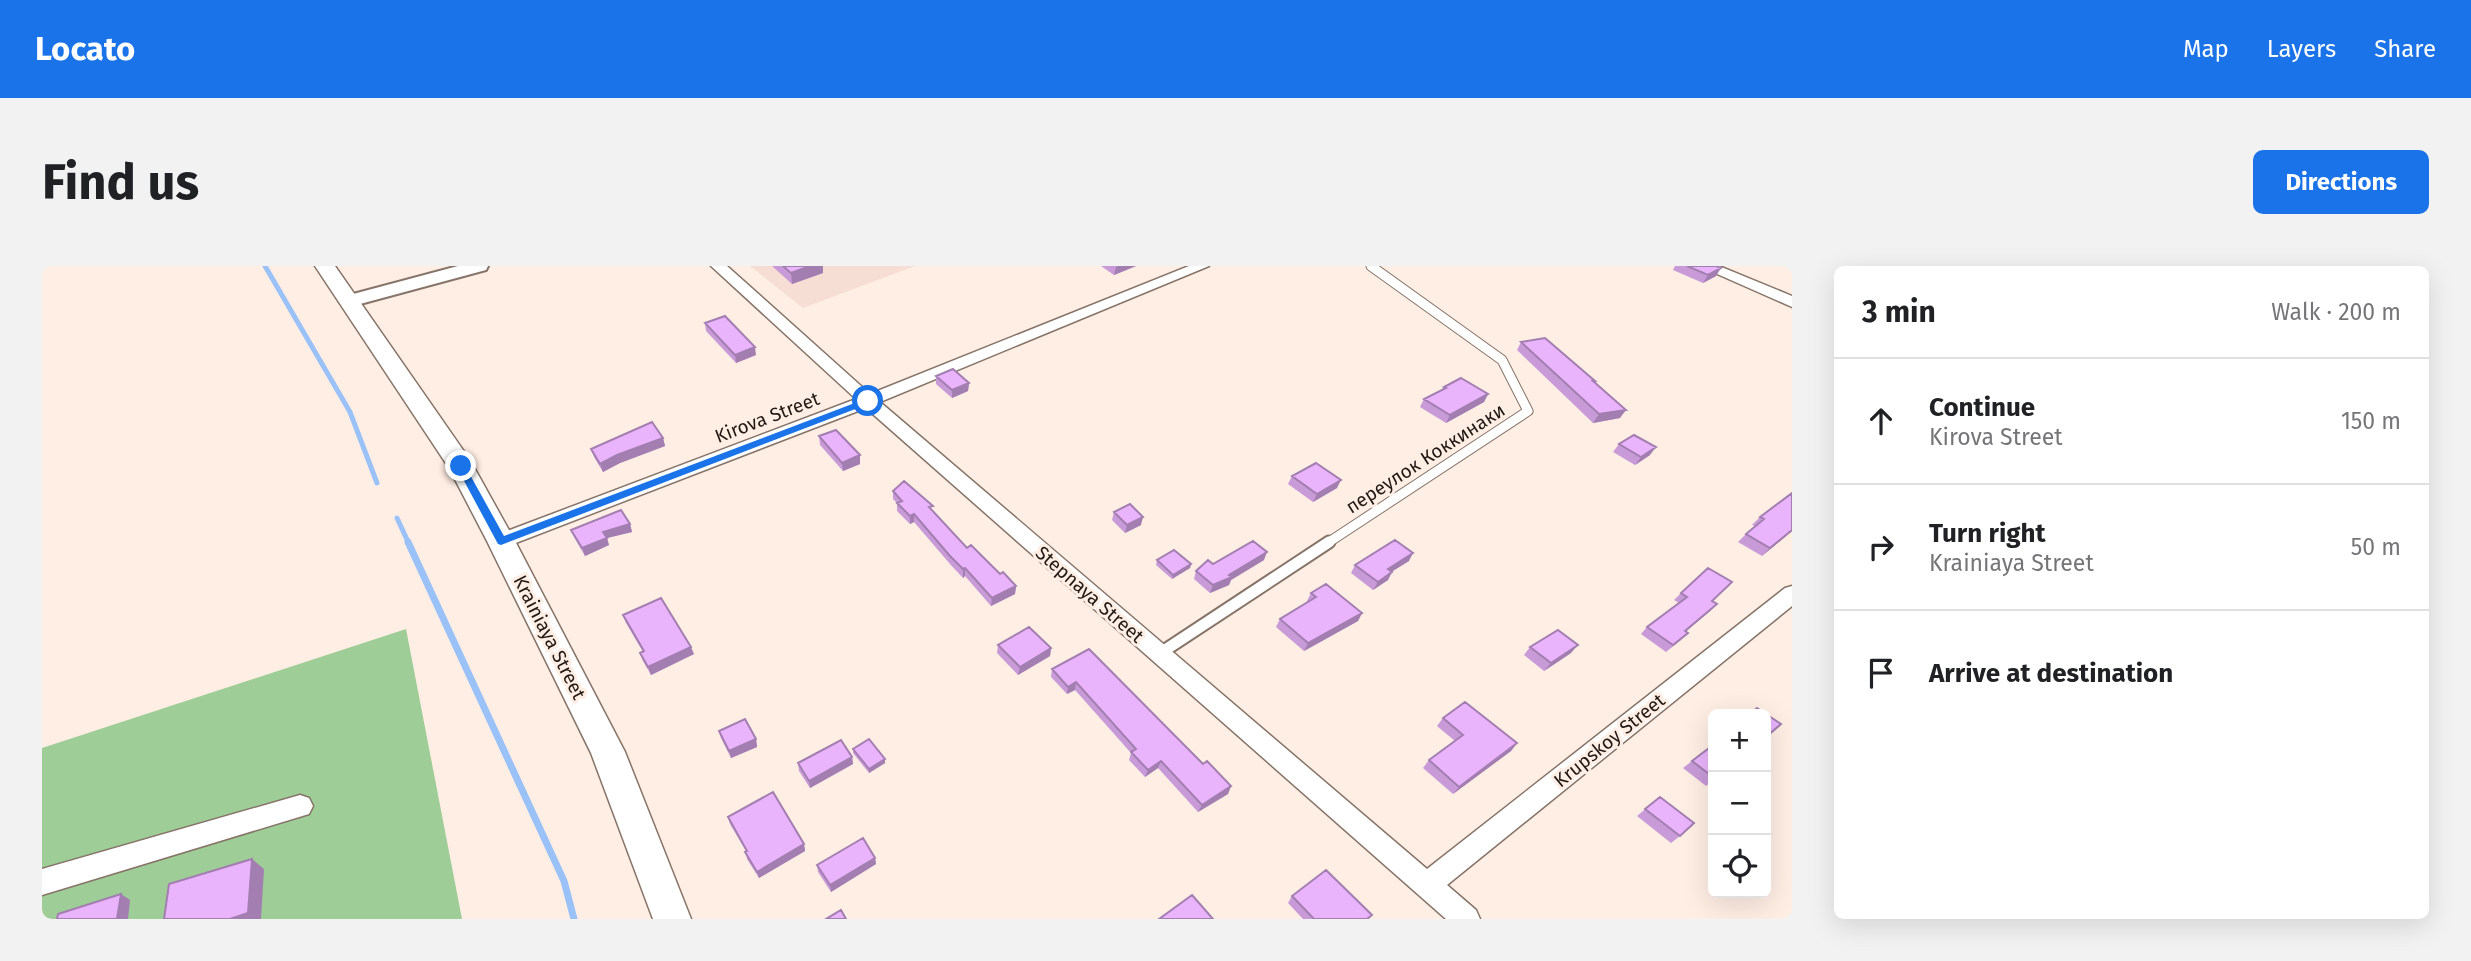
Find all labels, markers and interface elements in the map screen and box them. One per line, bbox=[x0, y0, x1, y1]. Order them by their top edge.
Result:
text: Locato bbox=[35, 29, 135, 69]
text: Map bbox=[2183, 35, 2229, 63]
text: Layers bbox=[2267, 35, 2336, 63]
text: Share bbox=[2374, 35, 2436, 63]
button: Directions bbox=[2253, 150, 2429, 214]
text: Find us bbox=[42, 153, 199, 212]
text: 3 min bbox=[1862, 294, 1936, 330]
text: Walk · 200 m bbox=[2271, 298, 2401, 326]
route start bbox=[852, 385, 883, 416]
street label: Kirova Street bbox=[712, 387, 823, 448]
text: Continue bbox=[1929, 392, 2035, 423]
street label: переулок Коккинаки bbox=[1341, 398, 1509, 519]
icon: ahead bbox=[1862, 402, 1900, 440]
text: 150 m bbox=[2341, 407, 2401, 435]
text: Kirova Street bbox=[1929, 423, 2063, 451]
route end bbox=[445, 450, 476, 481]
text: Turn right bbox=[1929, 518, 2046, 549]
icon: right bbox=[1862, 528, 1900, 566]
text: 50 m bbox=[2351, 533, 2401, 561]
street label: Stepnaya Street bbox=[1031, 541, 1149, 648]
text: Krainiaya Street bbox=[1929, 549, 2094, 577]
street label: Krainiaya Street bbox=[508, 571, 591, 703]
icon: arrive bbox=[1862, 654, 1900, 692]
text: Arrive at destination bbox=[1929, 658, 2173, 689]
street label: Krupskoy Street bbox=[1549, 688, 1670, 792]
map controls bbox=[1708, 709, 1771, 898]
button: + bbox=[1708, 709, 1771, 772]
button: − bbox=[1708, 772, 1771, 835]
button: locate bbox=[1708, 835, 1771, 898]

